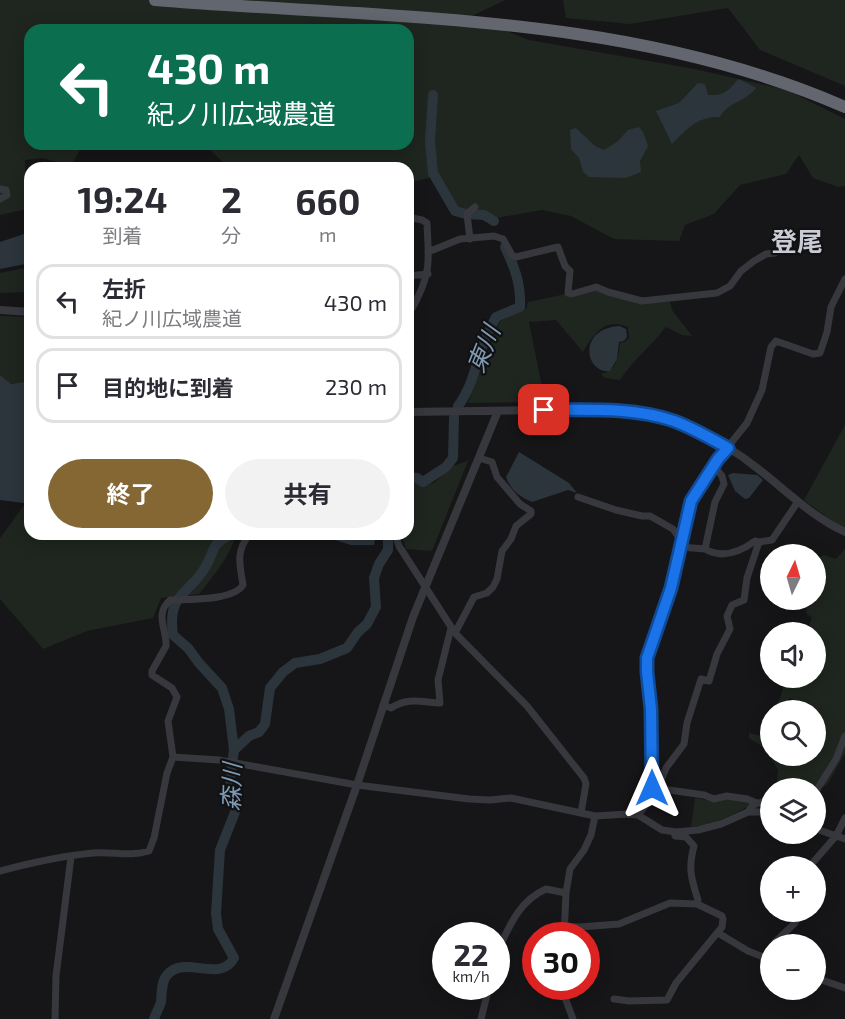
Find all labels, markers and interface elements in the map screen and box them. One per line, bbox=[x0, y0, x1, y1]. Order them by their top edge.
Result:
text: 430 m bbox=[147, 42, 270, 92]
icon: left bbox=[48, 48, 126, 126]
text: 紀ノ川広域農道 bbox=[147, 97, 336, 129]
text: 19:24 bbox=[77, 177, 167, 220]
text: 2 bbox=[221, 177, 242, 220]
text: 660 bbox=[295, 179, 360, 222]
text: m bbox=[319, 222, 337, 246]
text: 到着 bbox=[102, 223, 142, 247]
text: 分 bbox=[221, 223, 241, 247]
district label: 登尾 bbox=[771, 225, 823, 256]
text: 左折 bbox=[102, 275, 146, 301]
icon: left bbox=[51, 285, 84, 318]
text: 430 m bbox=[324, 289, 387, 315]
text: 紀ノ川広域農道 bbox=[102, 306, 242, 330]
water label: 東川 bbox=[460, 318, 506, 376]
icon: arrive bbox=[51, 369, 84, 402]
text: 230 m bbox=[325, 373, 387, 399]
text: 目的地に到着 bbox=[102, 374, 234, 400]
pin bbox=[518, 384, 569, 435]
icon: arrive bbox=[527, 393, 560, 426]
button: 終了 bbox=[48, 459, 213, 528]
button: 共有 bbox=[225, 459, 390, 528]
north arrow bbox=[760, 544, 826, 610]
map controls bbox=[760, 544, 826, 1000]
button: sound bbox=[760, 622, 826, 688]
button: search bbox=[760, 700, 826, 766]
position arrow bbox=[620, 756, 684, 820]
water label: 森川 bbox=[215, 759, 246, 811]
button: layers bbox=[760, 778, 826, 844]
button: + bbox=[760, 856, 826, 922]
speed limit sign: 30 bbox=[522, 922, 600, 1000]
button: − bbox=[760, 934, 826, 1000]
text: 22 bbox=[454, 936, 488, 972]
text: km/h bbox=[452, 967, 490, 985]

